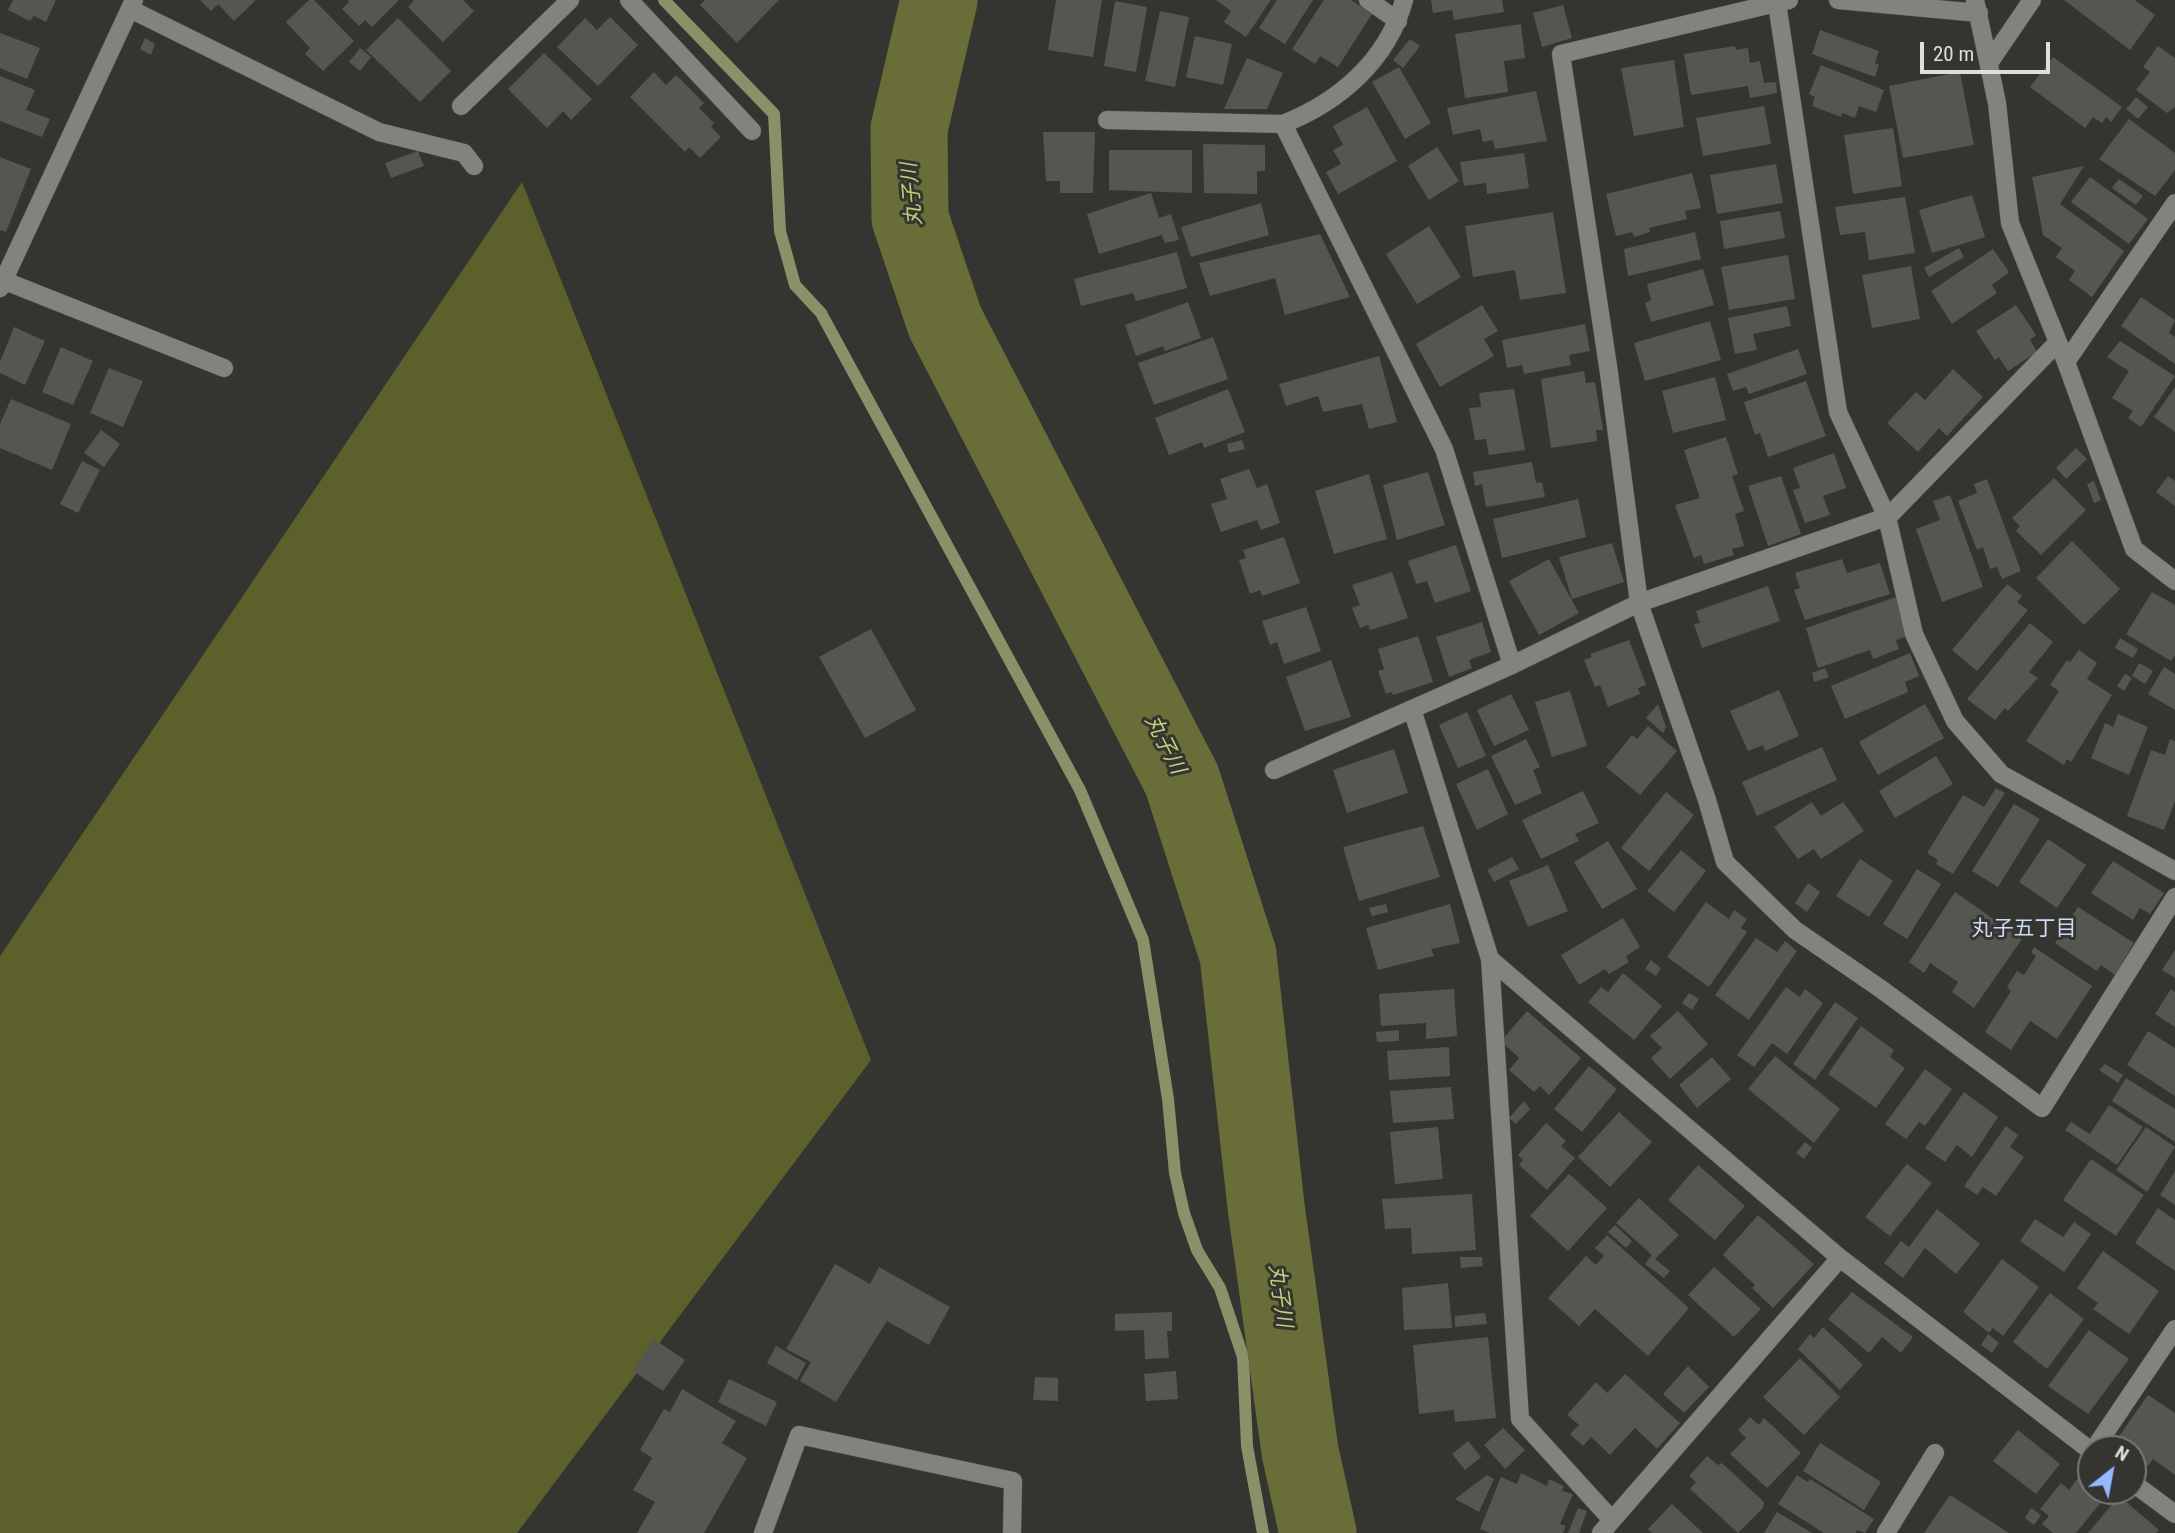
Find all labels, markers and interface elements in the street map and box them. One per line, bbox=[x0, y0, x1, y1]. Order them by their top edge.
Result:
scale bar bbox=[1923, 28, 2052, 72]
text: 20 m bbox=[1933, 42, 1974, 66]
water label: 丸子川 bbox=[898, 162, 928, 226]
water label: 丸子川 bbox=[1138, 711, 1190, 779]
district label: 丸子五丁目 bbox=[1972, 917, 2076, 943]
water label: 丸子川 bbox=[1262, 1263, 1296, 1329]
north arrow bbox=[2077, 1435, 2147, 1505]
text: N bbox=[2111, 1440, 2133, 1466]

